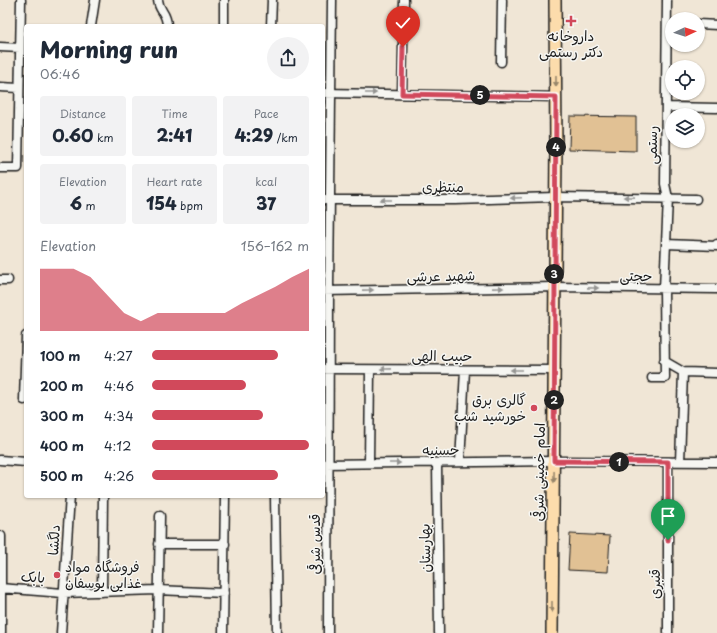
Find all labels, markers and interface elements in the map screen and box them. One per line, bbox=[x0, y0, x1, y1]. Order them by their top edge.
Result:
pin bbox=[386, 6, 420, 47]
icon: check bbox=[392, 12, 414, 34]
north arrow bbox=[665, 12, 705, 52]
map controls bbox=[665, 12, 705, 148]
marker: داروخانه دکتر رستمی bbox=[566, 16, 576, 26]
place label: داروخانه دکتر رستمی bbox=[539, 25, 603, 62]
text: Morning run bbox=[40, 32, 178, 65]
button: share bbox=[267, 37, 309, 79]
button: locate bbox=[665, 60, 705, 100]
text: 06:46 bbox=[40, 64, 80, 83]
one-way arrow bbox=[553, 75, 559, 88]
pin: 5 bbox=[470, 85, 490, 105]
text: 5 bbox=[476, 86, 484, 103]
one-way arrow bbox=[365, 90, 377, 97]
text: Distance bbox=[60, 105, 106, 122]
text: Time bbox=[161, 105, 187, 122]
text: Pace bbox=[254, 105, 279, 122]
button: layers bbox=[665, 108, 705, 148]
text: 0.60 bbox=[52, 122, 93, 148]
text: 2:41 bbox=[156, 122, 193, 148]
text: 4:29 bbox=[234, 122, 273, 148]
street label: رستمی bbox=[641, 126, 662, 164]
text: km bbox=[93, 129, 114, 146]
text: /km bbox=[273, 129, 298, 146]
pin: 4 bbox=[546, 137, 566, 157]
text: 4 bbox=[552, 138, 560, 155]
text: Elevation bbox=[59, 173, 107, 190]
text: Heart rate bbox=[147, 173, 202, 190]
text: kcal bbox=[255, 173, 277, 190]
street label: منتظری bbox=[422, 176, 464, 197]
text: 6 bbox=[70, 190, 82, 216]
text: 154 bbox=[146, 190, 177, 216]
text: 37 bbox=[256, 190, 276, 216]
one-way arrow bbox=[622, 194, 635, 200]
one-way arrow bbox=[509, 195, 522, 201]
text: m bbox=[82, 197, 96, 214]
text: bpm bbox=[177, 197, 203, 214]
one-way arrow bbox=[379, 197, 392, 203]
text: Elevation bbox=[40, 236, 96, 255]
text: 156–162 m bbox=[241, 236, 309, 255]
street label: شهید عرشی bbox=[406, 264, 476, 287]
pin: 3 bbox=[544, 264, 564, 284]
text: 3 bbox=[550, 265, 558, 282]
street label: حجتی bbox=[619, 265, 653, 286]
one-way arrow bbox=[492, 285, 505, 291]
one-way arrow bbox=[587, 285, 600, 291]
one-way arrow bbox=[362, 287, 375, 293]
street label: حبیب الهی bbox=[412, 345, 472, 366]
text: 100 m bbox=[40, 346, 81, 365]
text: 4:27 bbox=[104, 346, 133, 365]
one-way arrow bbox=[379, 366, 392, 372]
one-way arrow bbox=[509, 367, 522, 373]
text: 200 m bbox=[40, 376, 84, 395]
text: 4:46 bbox=[104, 376, 134, 395]
place label: گالری برق خورشید شب bbox=[454, 389, 526, 426]
pin: 2 bbox=[544, 390, 564, 410]
text: 2 bbox=[550, 391, 558, 408]
marker: گالری برق خورشید شب bbox=[529, 403, 539, 413]
text: 300 m bbox=[40, 406, 84, 425]
text: 4:34 bbox=[104, 406, 134, 425]
street label: امام خمینی شرقی bbox=[527, 422, 551, 522]
text: 400 m bbox=[40, 436, 84, 455]
text: 4:12 bbox=[104, 436, 131, 455]
street label: حسنیه bbox=[422, 439, 460, 460]
pin: 1 bbox=[609, 452, 629, 472]
text: 1 bbox=[616, 453, 622, 470]
one-way arrow bbox=[389, 460, 402, 466]
text: 500 m bbox=[40, 466, 83, 485]
text: 4:26 bbox=[104, 466, 134, 485]
one-way arrow bbox=[551, 471, 557, 484]
pin bbox=[651, 499, 685, 540]
icon: arrive bbox=[657, 505, 679, 527]
street label: قدس شرقی bbox=[304, 514, 325, 574]
street label: بهارستان bbox=[414, 523, 435, 573]
street label: دلگشا bbox=[42, 524, 65, 556]
place label: فروشگاه مواد غذایی یوسفان bbox=[65, 556, 142, 593]
street label: بابک bbox=[20, 565, 46, 588]
street label: قنبری bbox=[644, 569, 665, 599]
marker: فروشگاه مواد غذایی یوسفان bbox=[52, 570, 62, 580]
one-way arrow bbox=[549, 601, 555, 614]

